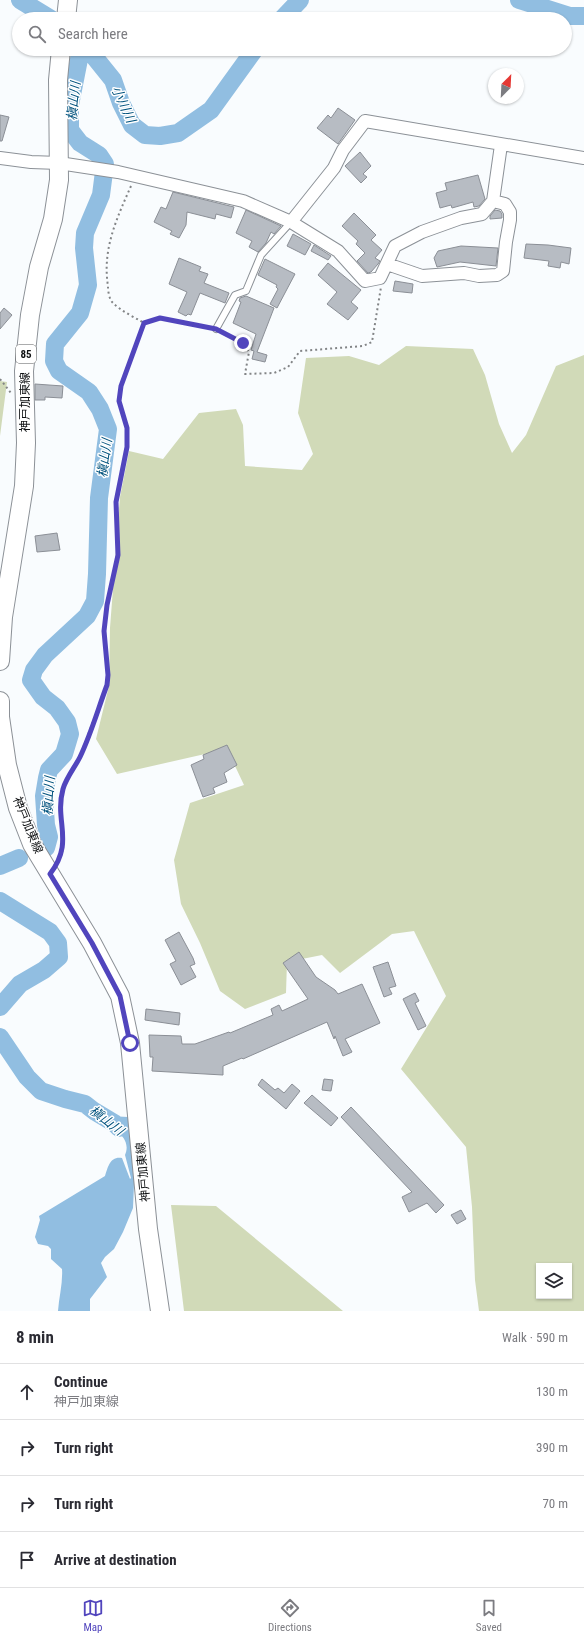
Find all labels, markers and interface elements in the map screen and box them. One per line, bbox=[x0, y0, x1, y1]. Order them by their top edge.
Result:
search box bbox=[12, 12, 572, 56]
icon: search bbox=[26, 23, 48, 45]
text: Search here bbox=[58, 25, 128, 43]
north arrow bbox=[488, 68, 524, 104]
water label: 槇山川 bbox=[64, 79, 83, 121]
water label: 小川川 bbox=[109, 83, 139, 127]
route end bbox=[234, 334, 252, 352]
road number: 85 bbox=[16, 345, 36, 363]
street label: 神戸加東線 bbox=[18, 372, 32, 432]
water label: 槇山川 bbox=[94, 436, 115, 478]
water label: 槇山川 bbox=[40, 774, 57, 816]
street label: 神戸加東線 bbox=[10, 795, 46, 855]
route start bbox=[121, 1034, 139, 1052]
water label: 槇山川 bbox=[87, 1102, 128, 1140]
street label: 神戸加東線 bbox=[133, 1141, 153, 1203]
map controls bbox=[536, 1263, 572, 1299]
button: layers bbox=[536, 1263, 572, 1299]
text: 8 min bbox=[16, 1327, 54, 1347]
text: Walk · 590 m bbox=[502, 1330, 568, 1345]
text: Continue bbox=[54, 1373, 108, 1391]
icon: ahead bbox=[16, 1381, 38, 1403]
text: 130 m bbox=[536, 1384, 568, 1399]
text: 神戸加東線 bbox=[54, 1394, 119, 1409]
icon: right bbox=[16, 1437, 38, 1459]
text: Turn right bbox=[54, 1439, 113, 1457]
text: 390 m bbox=[536, 1440, 568, 1455]
icon: right bbox=[16, 1493, 38, 1515]
text: Turn right bbox=[54, 1495, 113, 1513]
text: 70 m bbox=[542, 1496, 568, 1511]
icon: arrive bbox=[16, 1549, 38, 1571]
text: Arrive at destination bbox=[54, 1551, 177, 1569]
tab: Map bbox=[82, 1597, 104, 1634]
tab: Directions bbox=[268, 1597, 312, 1634]
tab: Saved bbox=[476, 1597, 502, 1634]

